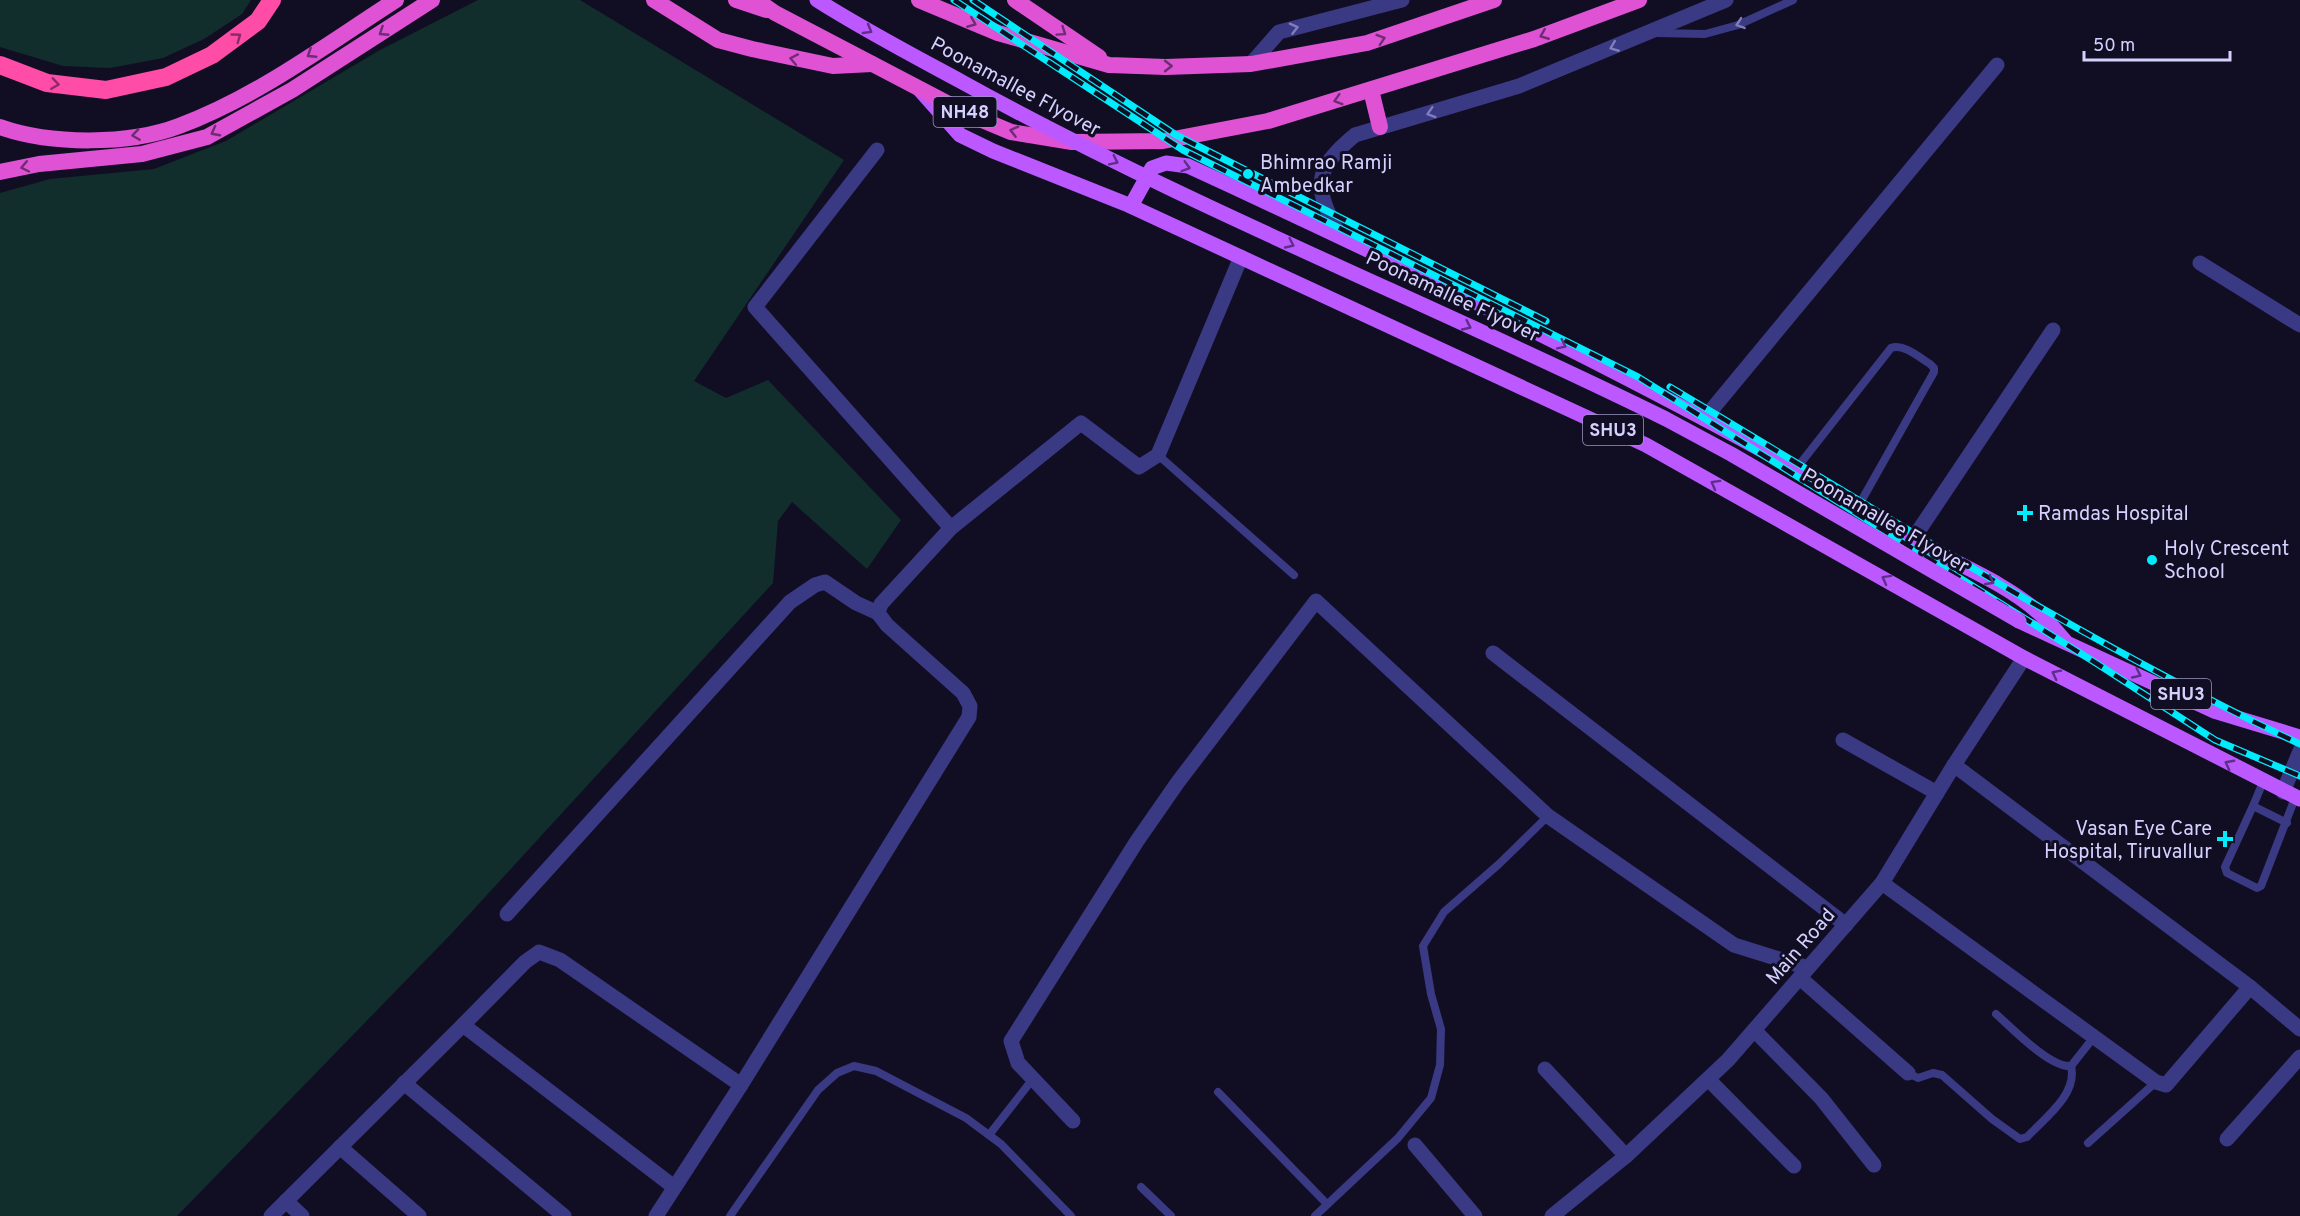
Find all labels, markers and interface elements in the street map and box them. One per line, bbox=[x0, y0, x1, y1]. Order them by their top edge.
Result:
one-way arrow bbox=[966, 16, 977, 28]
one-way arrow bbox=[1735, 16, 1746, 29]
one-way arrow bbox=[862, 22, 872, 34]
one-way arrow bbox=[1289, 22, 1299, 35]
one-way arrow bbox=[378, 24, 389, 35]
scale bar bbox=[2084, 24, 2230, 62]
one-way arrow bbox=[1056, 25, 1067, 36]
one-way arrow bbox=[1540, 28, 1551, 40]
street label: Poonamallee Flyover bbox=[926, 32, 1105, 144]
one-way arrow bbox=[231, 33, 242, 44]
one-way arrow bbox=[1375, 34, 1386, 46]
text: 50 m bbox=[2093, 35, 2135, 58]
one-way arrow bbox=[1609, 40, 1620, 52]
one-way arrow bbox=[307, 47, 317, 59]
one-way arrow bbox=[790, 53, 800, 66]
one-way arrow bbox=[1163, 60, 1172, 72]
one-way arrow bbox=[50, 78, 60, 90]
one-way arrow bbox=[1334, 93, 1344, 105]
road number: NH48 bbox=[934, 97, 996, 127]
one-way arrow bbox=[1426, 106, 1437, 118]
one-way arrow bbox=[211, 125, 222, 136]
one-way arrow bbox=[1009, 126, 1019, 139]
one-way arrow bbox=[131, 129, 140, 141]
place label: Bhimrao Ramji Ambedkar bbox=[1260, 151, 1392, 200]
one-way arrow bbox=[1107, 154, 1118, 166]
one-way arrow bbox=[20, 160, 30, 173]
one-way arrow bbox=[1181, 160, 1191, 173]
marker: Bhimrao Ramji Ambedkar bbox=[1241, 167, 1255, 181]
one-way arrow bbox=[1284, 237, 1295, 249]
street label: Poonamallee Flyover bbox=[1361, 246, 1543, 350]
one-way arrow bbox=[1461, 318, 1472, 330]
one-way arrow bbox=[1556, 338, 1567, 349]
road number: SHU3 bbox=[1583, 415, 1643, 445]
street label: Poonamallee Flyover bbox=[1797, 463, 1973, 580]
one-way arrow bbox=[1711, 480, 1722, 491]
place label: Ramdas Hospital bbox=[2038, 502, 2189, 528]
marker: Ramdas Hospital bbox=[2016, 504, 2034, 522]
place label: Holy Crescent School bbox=[2164, 537, 2289, 586]
marker: Holy Crescent School bbox=[2145, 553, 2159, 567]
one-way arrow bbox=[1984, 574, 1995, 585]
one-way arrow bbox=[1881, 575, 1892, 586]
one-way arrow bbox=[2131, 667, 2142, 679]
one-way arrow bbox=[2051, 670, 2062, 681]
road number: SHU3 bbox=[2151, 679, 2211, 709]
one-way arrow bbox=[2225, 760, 2235, 771]
place label: Vasan Eye Care Hospital, Tiruvallur bbox=[2044, 817, 2212, 866]
marker: Vasan Eye Care Hospital, Tiruvallur bbox=[2216, 830, 2234, 848]
street label: Main Road bbox=[1761, 904, 1842, 991]

